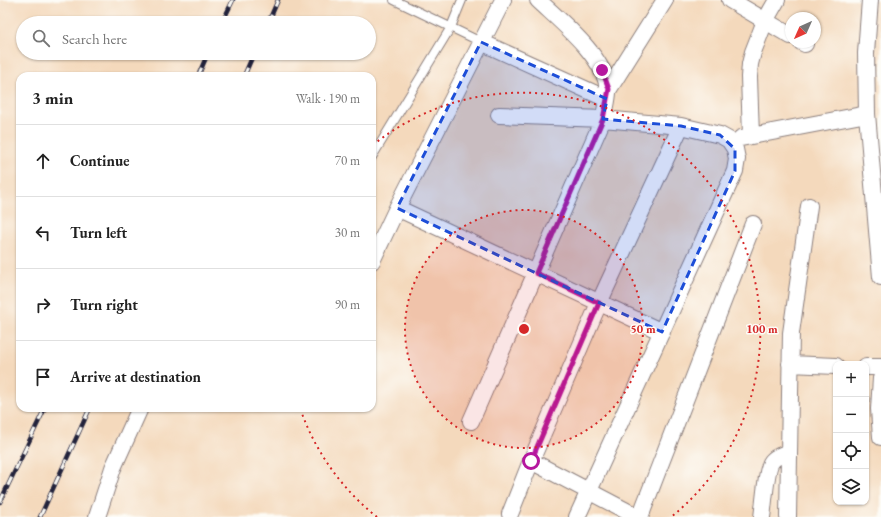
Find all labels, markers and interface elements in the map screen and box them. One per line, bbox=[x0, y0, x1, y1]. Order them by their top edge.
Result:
north arrow bbox=[785, 12, 821, 48]
search box bbox=[16, 16, 376, 60]
icon: search bbox=[30, 27, 52, 49]
text: Search here bbox=[62, 29, 127, 48]
route end bbox=[593, 61, 611, 79]
text: 3 min bbox=[32, 87, 73, 109]
text: Walk · 190 m bbox=[296, 90, 360, 107]
icon: ahead bbox=[32, 150, 54, 172]
text: Continue bbox=[70, 151, 130, 170]
text: 70 m bbox=[335, 152, 360, 169]
icon: left bbox=[32, 222, 54, 244]
text: Turn left bbox=[70, 223, 127, 242]
text: 30 m bbox=[335, 224, 360, 241]
icon: right bbox=[32, 294, 54, 316]
text: Turn right bbox=[70, 295, 138, 314]
text: 90 m bbox=[335, 296, 360, 313]
text: 50 m bbox=[630, 321, 656, 337]
text: 100 m bbox=[746, 321, 778, 337]
centre of rings bbox=[517, 322, 531, 336]
map controls bbox=[833, 361, 869, 505]
button: + bbox=[833, 361, 869, 397]
icon: arrive bbox=[32, 366, 54, 388]
text: Arrive at destination bbox=[70, 367, 201, 386]
button: − bbox=[833, 397, 869, 433]
button: locate bbox=[833, 433, 869, 469]
route start bbox=[522, 452, 540, 470]
button: layers bbox=[833, 469, 869, 505]

